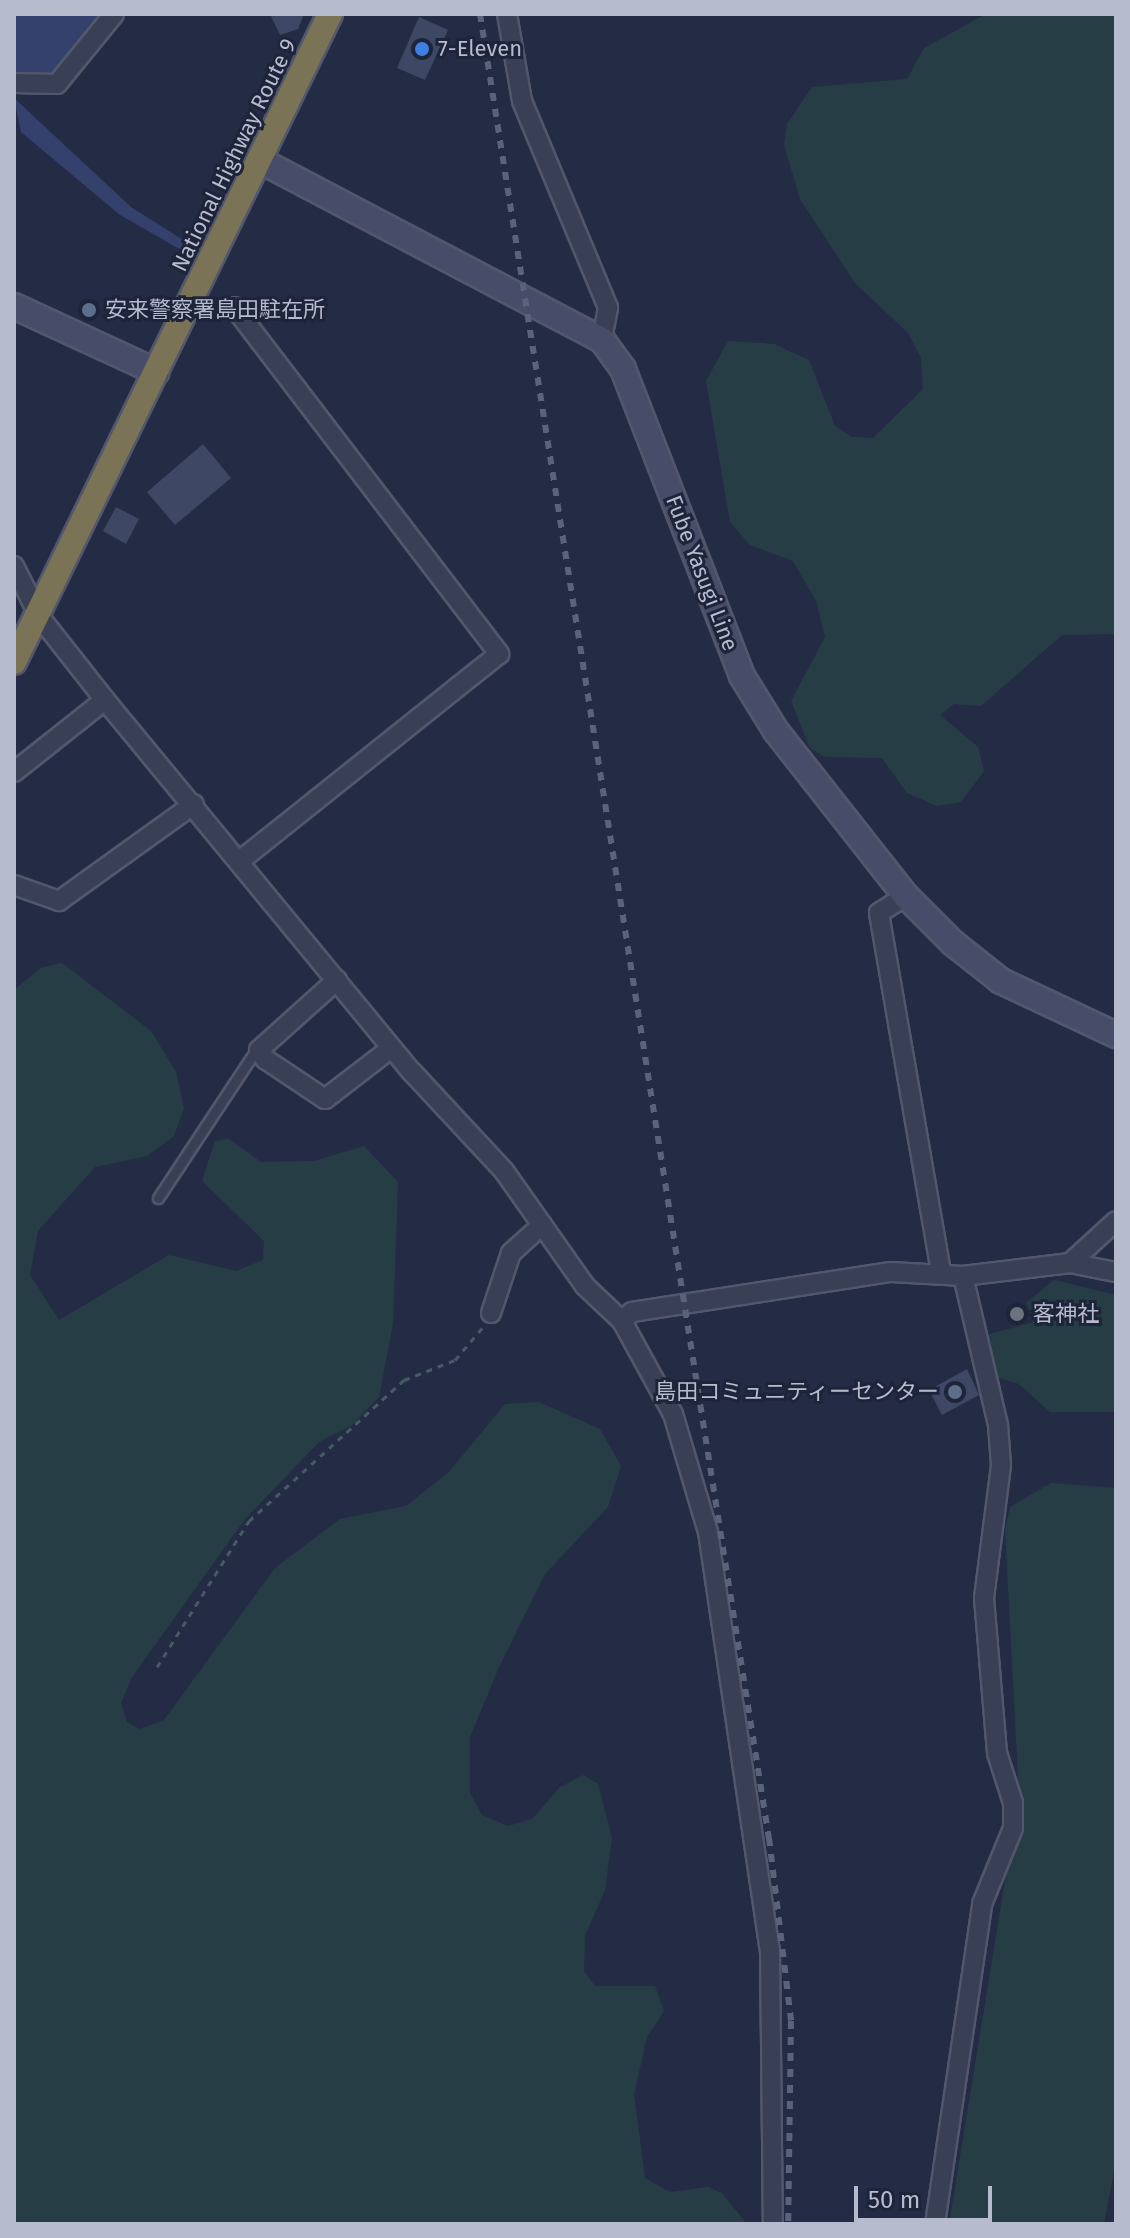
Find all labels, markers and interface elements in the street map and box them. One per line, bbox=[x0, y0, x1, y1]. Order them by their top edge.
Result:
street label: National Highway Route 9 bbox=[166, 34, 302, 276]
place label: 7-Eleven bbox=[438, 36, 522, 62]
marker: 7-Eleven bbox=[413, 40, 431, 58]
place label: 安来警察署島田駐在所 bbox=[105, 297, 325, 323]
marker: 安来警察署島田駐在所 bbox=[80, 301, 98, 319]
street label: Fube Yasugi Line bbox=[660, 492, 744, 654]
place label: 客神社 bbox=[1033, 1301, 1099, 1327]
marker: 客神社 bbox=[1008, 1305, 1026, 1323]
place label: 島田コミュニティーセンター bbox=[653, 1379, 939, 1405]
marker: 島田コミュニティーセンター bbox=[946, 1383, 964, 1401]
scale bar bbox=[858, 2170, 996, 2220]
text: 50 m bbox=[868, 2186, 920, 2214]

